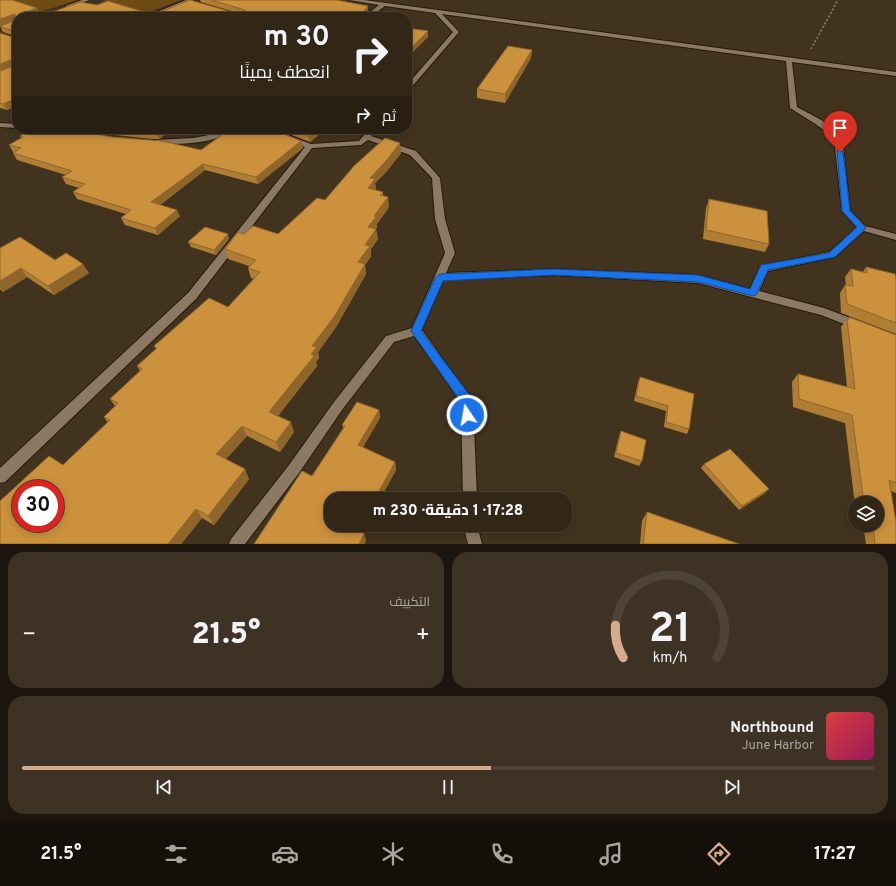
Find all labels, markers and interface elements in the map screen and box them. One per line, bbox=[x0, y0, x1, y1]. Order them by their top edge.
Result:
text: 30 m bbox=[264, 20, 330, 56]
icon: right bbox=[344, 28, 396, 80]
text: انعطف يمينًا bbox=[239, 62, 330, 85]
icon: right bbox=[352, 104, 374, 126]
text: ثم bbox=[382, 108, 396, 127]
pin bbox=[823, 111, 857, 152]
icon: arrive bbox=[829, 117, 851, 139]
position arrow bbox=[446, 394, 488, 436]
speed limit sign: 30 bbox=[12, 480, 64, 532]
map controls bbox=[848, 496, 884, 532]
button: layers bbox=[848, 496, 884, 532]
text: 17:28 · 1 دقيقة · 230 m bbox=[373, 502, 523, 521]
text: التكييف bbox=[389, 595, 430, 611]
text: 21 bbox=[649, 604, 691, 657]
text: 21.5° bbox=[191, 617, 261, 654]
text: − bbox=[22, 622, 36, 649]
text: + bbox=[416, 622, 430, 649]
text: km/h bbox=[653, 649, 687, 667]
text: Northbound bbox=[730, 719, 814, 738]
text: June Harbor bbox=[741, 738, 814, 754]
icon: previous bbox=[153, 776, 175, 798]
icon: pause bbox=[437, 776, 459, 798]
icon: next bbox=[721, 776, 743, 798]
icon: filters bbox=[162, 840, 190, 868]
icon: car bbox=[271, 840, 299, 868]
icon: climate bbox=[379, 840, 407, 868]
icon: phone bbox=[488, 840, 516, 868]
icon: music bbox=[597, 840, 625, 868]
icon: directions bbox=[705, 840, 733, 868]
text: 21.5° bbox=[40, 843, 81, 866]
text: 17:27 bbox=[814, 843, 856, 866]

